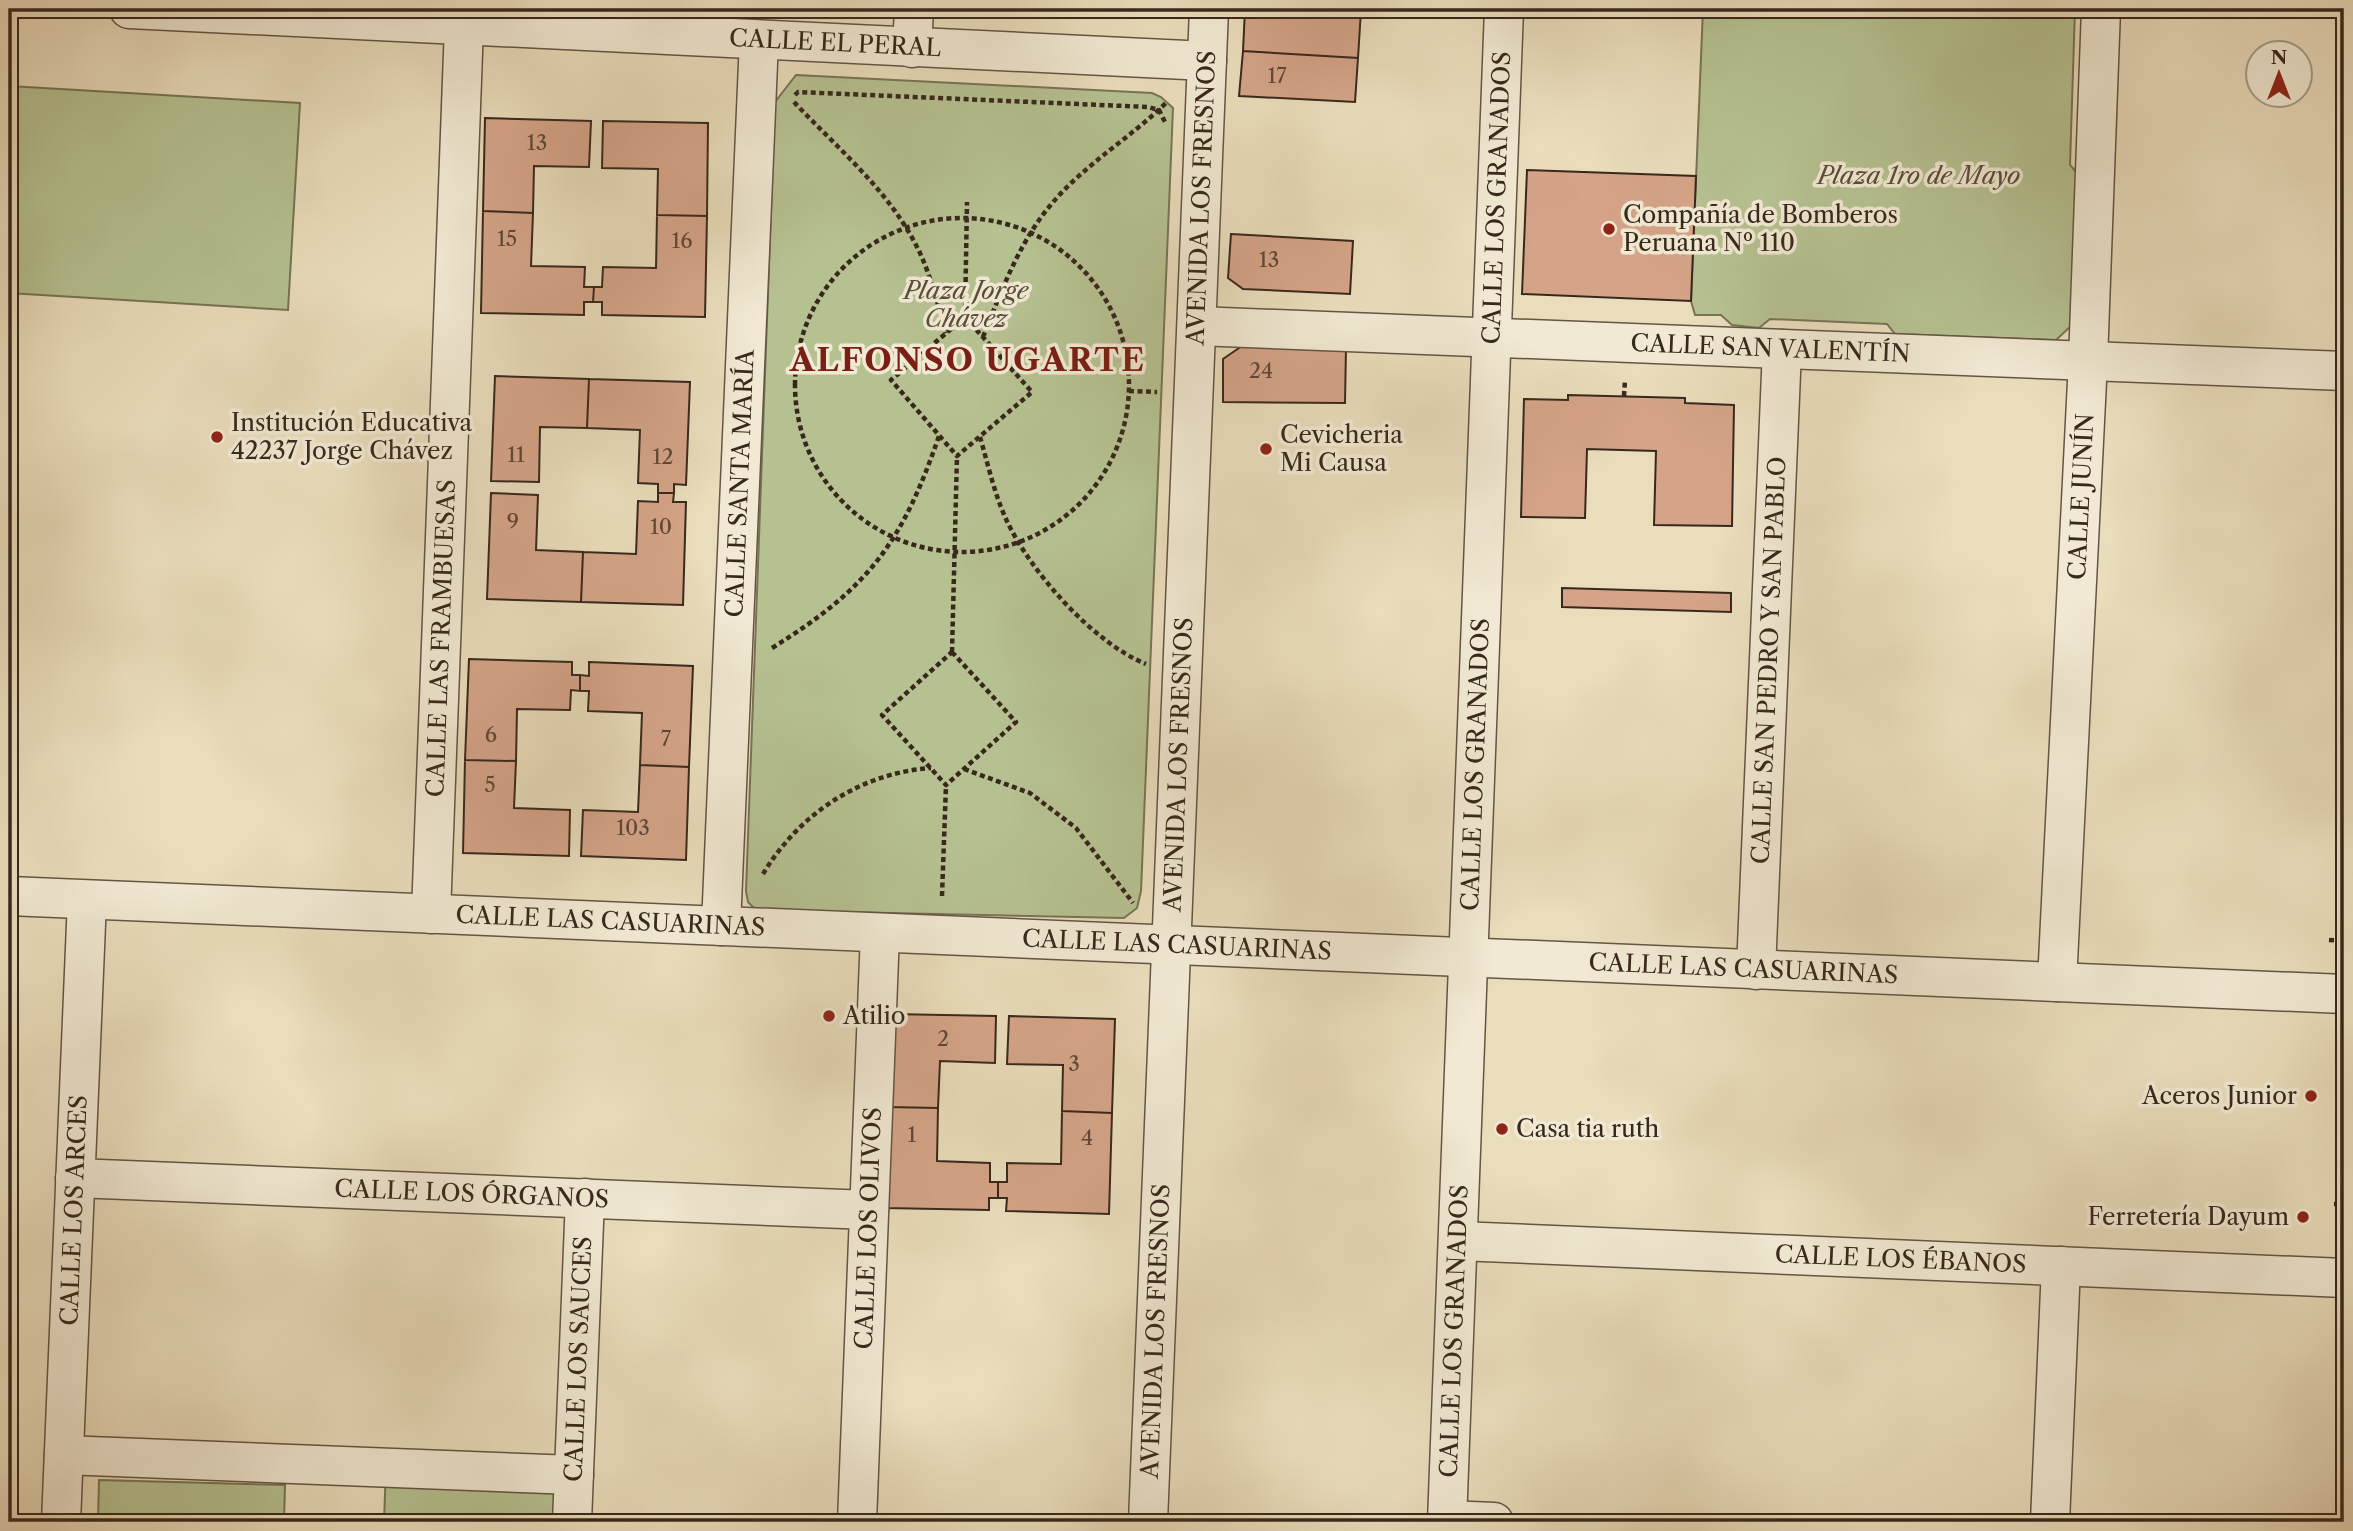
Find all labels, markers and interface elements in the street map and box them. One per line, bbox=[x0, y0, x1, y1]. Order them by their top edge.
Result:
street label: CALLE EL PERAL bbox=[729, 23, 942, 62]
north arrow bbox=[2244, 38, 2314, 108]
text: N bbox=[2271, 46, 2287, 69]
street label: AVENIDA LOS FRESNOS bbox=[1180, 50, 1221, 347]
street label: CALLE LOS GRANADOS bbox=[1476, 51, 1516, 345]
house number: 17 bbox=[1267, 63, 1287, 88]
house number: 13 bbox=[527, 130, 547, 155]
park label: Plaza 1ro de Mayo bbox=[1816, 161, 2020, 190]
place label: Compañía de Bomberos Peruana Nº 110 bbox=[1623, 200, 1898, 257]
marker: Compañía de Bomberos Peruana Nº 110 bbox=[1601, 221, 1617, 237]
house number: 15 bbox=[497, 226, 517, 251]
house number: 16 bbox=[671, 228, 693, 253]
house number: 13 bbox=[1259, 247, 1279, 272]
park label: Plaza Jorge Chávez bbox=[902, 276, 1030, 333]
street label: CALLE SAN VALENTÍN bbox=[1630, 328, 1911, 368]
district label: ALFONSO UGARTE bbox=[789, 340, 1146, 379]
street label: CALLE SANTA MARÍA bbox=[719, 348, 760, 618]
house number: 24 bbox=[1249, 358, 1273, 383]
place label: Institución Educativa 42237 Jorge Chávez bbox=[231, 408, 473, 465]
street label: CALLE JUNÍN bbox=[2062, 413, 2099, 581]
place label: Cevicheria Mi Causa bbox=[1280, 420, 1403, 477]
marker: Institución Educativa 42237 Jorge Chávez bbox=[209, 429, 225, 445]
marker: Cevicheria Mi Causa bbox=[1258, 441, 1274, 457]
house number: 11 bbox=[507, 442, 525, 467]
house number: 12 bbox=[653, 444, 673, 469]
street label: CALLE SAN PEDRO Y SAN PABLO bbox=[1745, 456, 1791, 865]
street label: CALLE LAS FRAMBUESAS bbox=[420, 479, 461, 798]
house number: 9 bbox=[507, 509, 519, 534]
house number: 10 bbox=[650, 514, 672, 539]
street label: AVENIDA LOS FRESNOS bbox=[1158, 617, 1198, 914]
street label: CALLE LOS GRANADOS bbox=[1455, 617, 1495, 912]
house number: 6 bbox=[485, 722, 497, 747]
house number: 7 bbox=[661, 726, 672, 751]
house number: 5 bbox=[484, 772, 496, 797]
house number: 103 bbox=[616, 815, 650, 840]
street label: CALLE LAS CASUARINAS bbox=[455, 900, 766, 942]
street label: CALLE LAS CASUARINAS bbox=[1022, 924, 1332, 966]
street label: CALLE LAS CASUARINAS bbox=[1588, 947, 1899, 989]
place label: Atilio bbox=[842, 1001, 905, 1030]
marker: Atilio bbox=[821, 1008, 837, 1024]
house number: 2 bbox=[937, 1026, 949, 1051]
house number: 3 bbox=[1068, 1051, 1080, 1076]
place label: Aceros Junior bbox=[2141, 1081, 2297, 1110]
marker: Aceros Junior bbox=[2303, 1088, 2319, 1104]
street label: CALLE LOS ARCES bbox=[54, 1094, 93, 1326]
street label: CALLE LOS OLIVOS bbox=[849, 1106, 887, 1350]
place label: Casa tia ruth bbox=[1516, 1114, 1659, 1143]
marker: Casa tia ruth bbox=[1494, 1121, 1510, 1137]
house number: 1 bbox=[908, 1122, 917, 1147]
house number: 4 bbox=[1081, 1125, 1093, 1150]
street label: CALLE LOS ÓRGANOS bbox=[334, 1173, 610, 1214]
street label: AVENIDA LOS FRESNOS bbox=[1135, 1183, 1176, 1480]
street label: CALLE LOS GRANADOS bbox=[1434, 1184, 1474, 1478]
place label: Ferretería Dayum bbox=[2088, 1202, 2289, 1231]
marker: Ferretería Dayum bbox=[2295, 1209, 2311, 1225]
street label: CALLE LOS SAUCES bbox=[559, 1236, 597, 1482]
street label: CALLE LOS ÉBANOS bbox=[1774, 1239, 2027, 1279]

